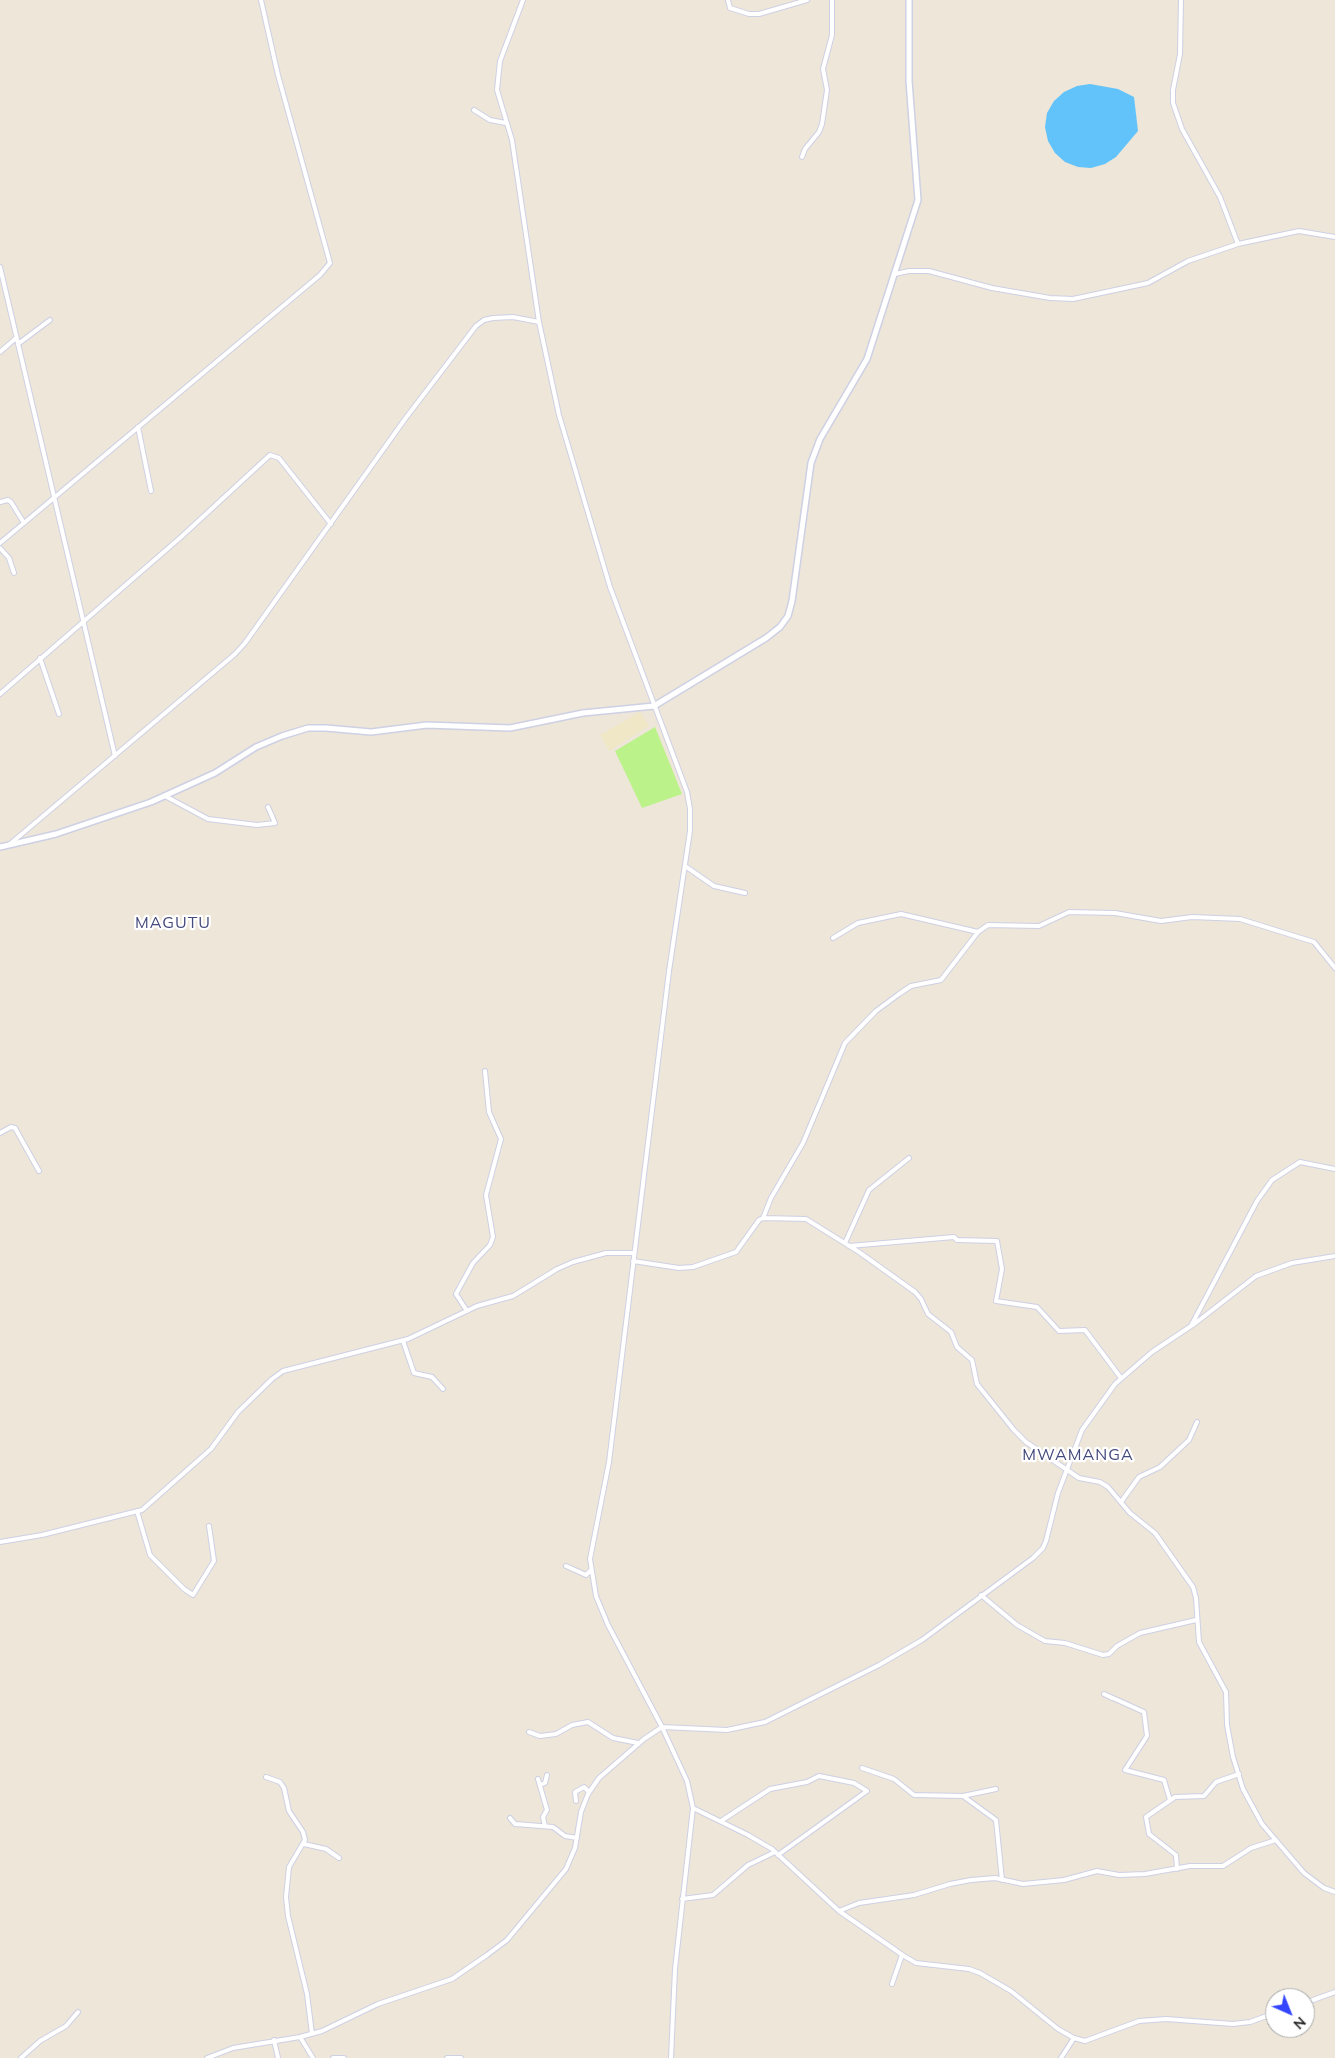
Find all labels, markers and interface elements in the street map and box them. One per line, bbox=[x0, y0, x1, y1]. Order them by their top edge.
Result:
district label: MAGUTU bbox=[134, 913, 212, 933]
district label: MWAMANGA bbox=[1021, 1445, 1135, 1465]
north arrow bbox=[1265, 1988, 1315, 2038]
text: N bbox=[1290, 2013, 1310, 2033]

